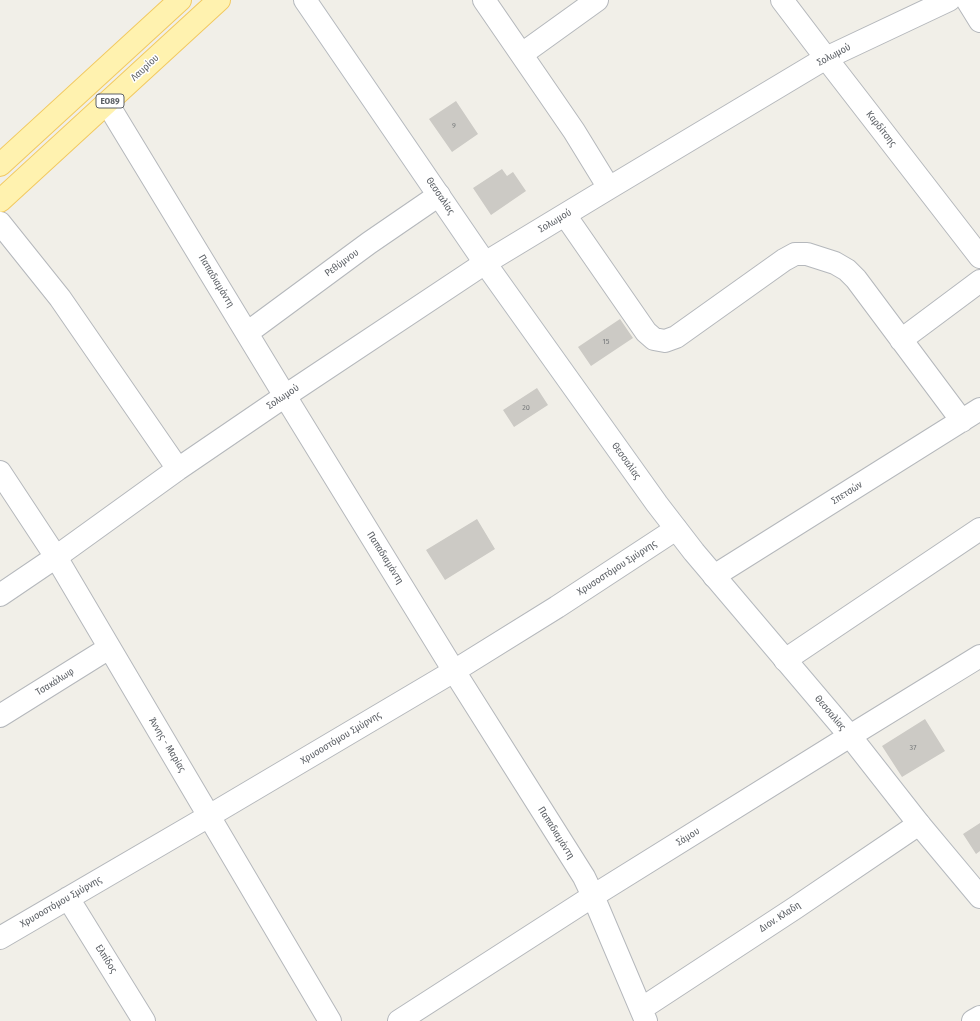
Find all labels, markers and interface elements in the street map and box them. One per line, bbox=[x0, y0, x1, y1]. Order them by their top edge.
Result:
street label: Σολωμού bbox=[815, 41, 853, 69]
street label: Λαυρίου bbox=[129, 52, 161, 84]
road number: ΕΟ89 bbox=[96, 94, 124, 108]
street label: Καρδίτσης bbox=[863, 109, 899, 149]
house number: 9 bbox=[452, 121, 456, 131]
street label: Θεσσαλίας bbox=[423, 175, 457, 217]
street label: Σολωμού bbox=[536, 206, 574, 236]
street label: Ρεθύμνου bbox=[323, 247, 361, 279]
street label: Παπαδιαμάντη bbox=[196, 252, 236, 310]
house number: 15 bbox=[603, 337, 609, 347]
street label: Σολωμού bbox=[265, 382, 301, 412]
house number: 20 bbox=[522, 403, 530, 413]
street label: Θεσσαλίας bbox=[609, 440, 643, 482]
street label: Σπετσών bbox=[829, 479, 865, 507]
street label: Παπαδιαμάντη bbox=[364, 530, 406, 586]
street label: Χρυσοστόμου Σμύρνης bbox=[575, 538, 659, 598]
street label: Τσακάλωφ bbox=[34, 666, 76, 698]
street label: Θεσσαλίας bbox=[812, 693, 848, 733]
street label: Χρυσοστόμου Σμύρνης bbox=[298, 709, 384, 767]
street label: Άννης - Μαρίας bbox=[146, 715, 188, 775]
house number: 37 bbox=[910, 743, 916, 753]
street label: Παπαδιαμάντη bbox=[535, 805, 577, 861]
street label: Σάμου bbox=[674, 825, 702, 849]
street label: Χρυσοστόμου Σμύρνης bbox=[18, 874, 104, 930]
street label: Διον. Κλαδη bbox=[757, 899, 803, 935]
street label: Ελπίδος bbox=[93, 942, 119, 976]

